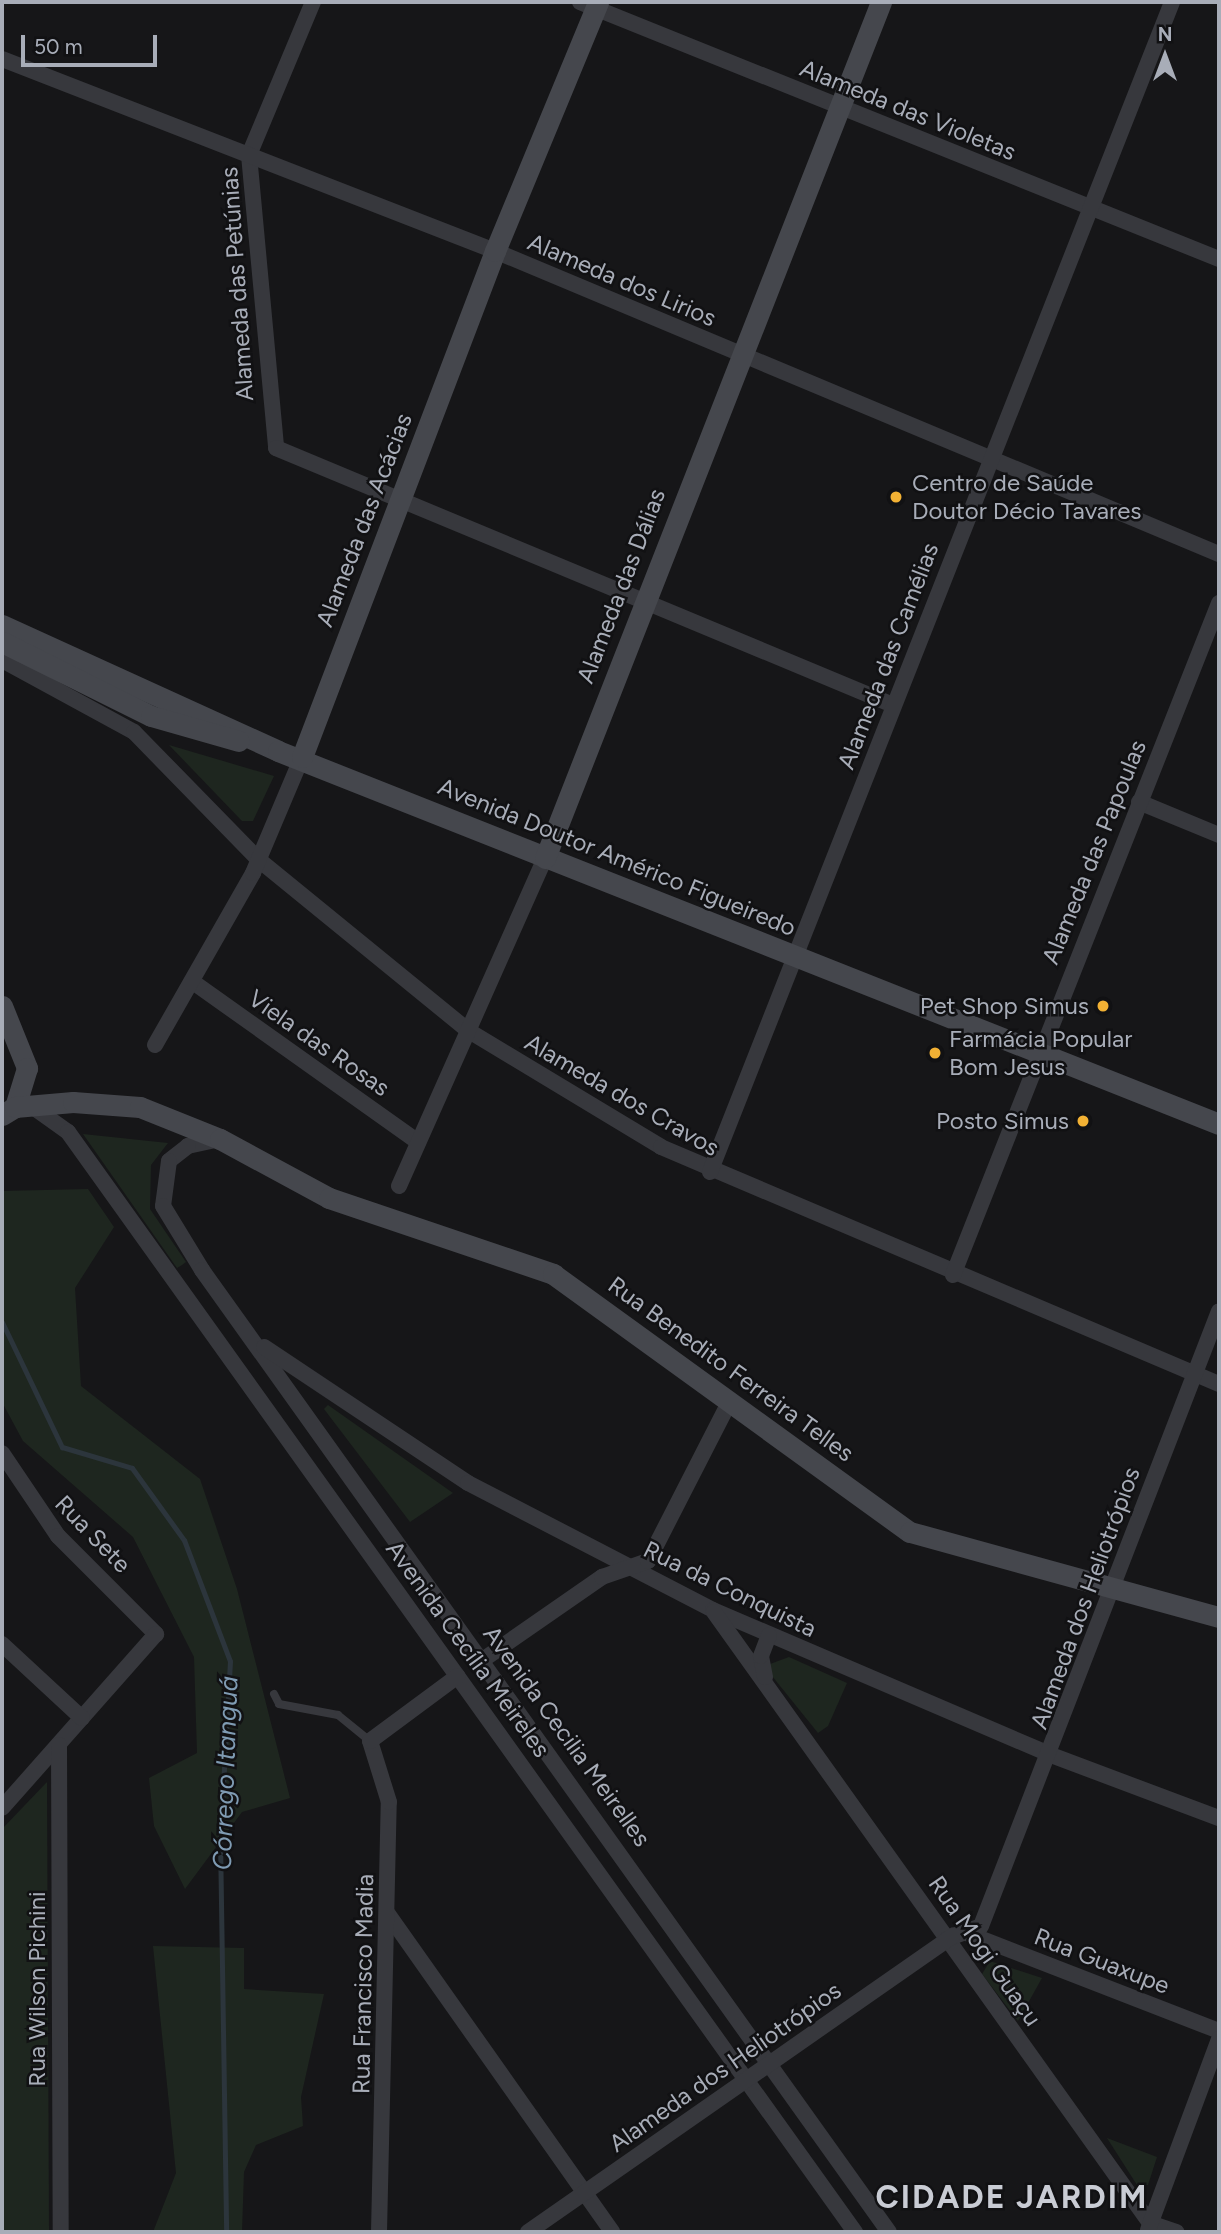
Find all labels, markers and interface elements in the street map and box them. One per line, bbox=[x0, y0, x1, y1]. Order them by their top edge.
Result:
scale bar bbox=[24, 21, 161, 65]
north arrow bbox=[1130, 21, 1200, 91]
text: N bbox=[1158, 23, 1172, 46]
text: 50 m bbox=[34, 34, 83, 59]
street label: Alameda das Violetas bbox=[796, 54, 1020, 166]
street label: Alameda das Petúnias bbox=[214, 166, 260, 402]
street label: Alameda dos Lirios bbox=[524, 227, 720, 333]
street label: Alameda das Acácias bbox=[310, 409, 418, 631]
place label: Centro de Saúde Doutor Décio Tavares bbox=[912, 469, 1142, 525]
street label: Alameda das Dálias bbox=[571, 485, 671, 687]
marker: Centro de Saúde Doutor Décio Tavares bbox=[886, 487, 906, 507]
street label: Alameda das Camélias bbox=[831, 539, 945, 773]
street label: Alameda das Papoulas bbox=[1036, 736, 1152, 968]
street label: Avenida Doutor Américo Figueiredo bbox=[434, 772, 800, 942]
street label: Viela das Rosas bbox=[243, 984, 395, 1102]
place label: Pet Shop Simus bbox=[920, 992, 1089, 1020]
marker: Pet Shop Simus bbox=[1095, 998, 1111, 1014]
place label: Farmácia Popular Bom Jesus bbox=[949, 1025, 1132, 1081]
street label: Alameda dos Cravos bbox=[520, 1028, 724, 1162]
marker: Farmácia Popular Bom Jesus bbox=[927, 1045, 943, 1061]
place label: Posto Simus bbox=[936, 1107, 1069, 1135]
marker: Posto Simus bbox=[1075, 1113, 1091, 1129]
street label: Rua Benedito Ferreira Telles bbox=[603, 1270, 859, 1468]
street label: Alameda dos Heliotrópios bbox=[1024, 1463, 1146, 1733]
street label: Rua Sete bbox=[49, 1489, 137, 1579]
street label: Avenida Cecília Meireles bbox=[380, 1535, 556, 1763]
street label: Rua da Conquista bbox=[639, 1535, 821, 1643]
street label: Avenida Cecilia Meirelles bbox=[477, 1620, 657, 1852]
water label: Córrego Itanguá bbox=[207, 1675, 245, 1871]
street label: Rua Mogi Guaçu bbox=[923, 1870, 1047, 2032]
street label: Rua Francisco Madia bbox=[347, 1874, 379, 2094]
street label: Rua Wilson Pichini bbox=[23, 1891, 51, 2087]
street label: Rua Guaxupe bbox=[1030, 1922, 1174, 2000]
street label: Alameda dos Heliotrópios bbox=[604, 1976, 846, 2158]
district label: CIDADE JARDIM bbox=[877, 2178, 1147, 2216]

